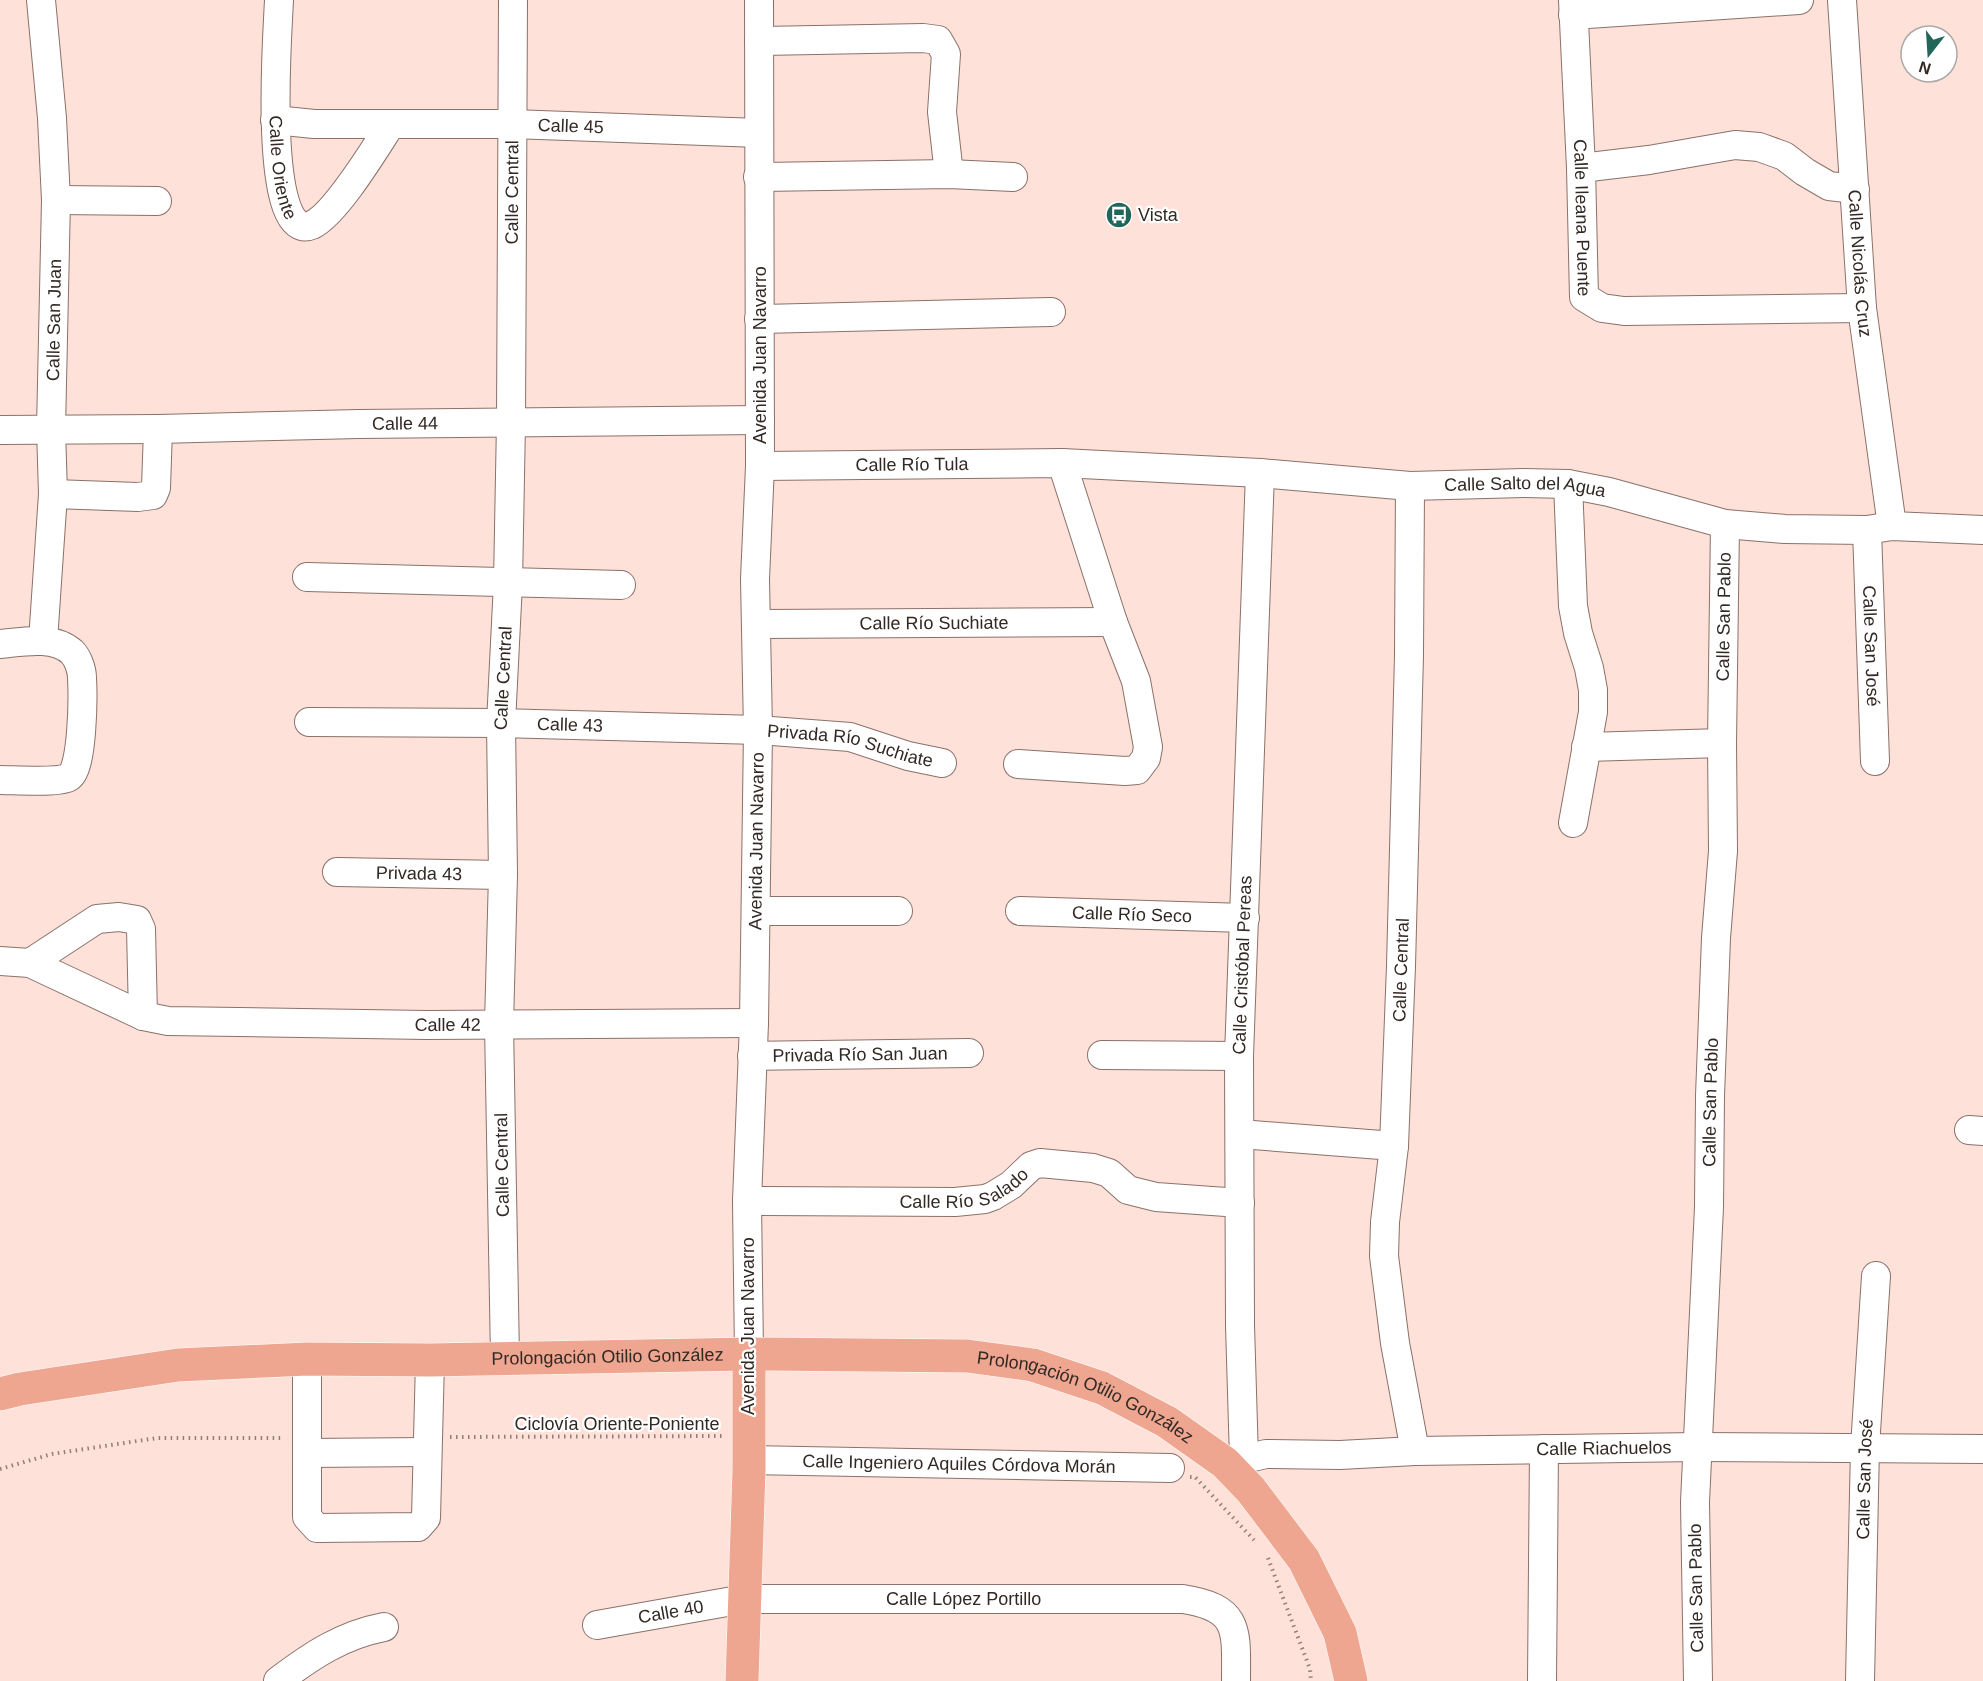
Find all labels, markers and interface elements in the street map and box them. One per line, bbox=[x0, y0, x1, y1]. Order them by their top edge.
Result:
north arrow bbox=[1899, 24, 1959, 84]
text: N bbox=[1917, 58, 1933, 78]
street label: Calle Oriente bbox=[266, 115, 301, 223]
street label: Calle 45 bbox=[537, 115, 604, 137]
street label: Calle Ileana Puente bbox=[1570, 139, 1594, 297]
street label: Calle Central bbox=[502, 140, 522, 244]
street label: Calle Nicolás Cruz bbox=[1844, 189, 1876, 338]
bus stop icon: Vista bbox=[1104, 200, 1134, 230]
place label: Vista bbox=[1138, 205, 1179, 225]
street label: Calle San Juan bbox=[43, 259, 65, 381]
street label: Avenida Juan Navarro bbox=[750, 266, 770, 444]
street label: Calle 44 bbox=[372, 413, 438, 434]
street label: Calle Río Tula bbox=[855, 454, 970, 475]
street label: Calle Salto del Agua bbox=[1444, 473, 1608, 501]
street label: Calle San Pablo bbox=[1713, 552, 1735, 681]
street label: Calle San José bbox=[1859, 585, 1883, 707]
street label: Calle Río Suchiate bbox=[859, 613, 1009, 633]
street label: Calle Central bbox=[491, 626, 516, 730]
street label: Calle 43 bbox=[537, 714, 603, 736]
street label: Privada Río Suchiate bbox=[767, 721, 935, 771]
street label: Avenida Juan Navarro bbox=[745, 752, 768, 930]
street label: Privada 43 bbox=[376, 863, 462, 884]
street label: Calle Cristóbal Pereas bbox=[1229, 875, 1255, 1055]
street label: Calle Río Seco bbox=[1072, 903, 1192, 926]
street label: Calle Central bbox=[1389, 918, 1413, 1022]
street label: Calle 42 bbox=[414, 1015, 481, 1035]
street label: Calle San Pablo bbox=[1699, 1037, 1722, 1167]
street label: Privada Río San Juan bbox=[772, 1043, 948, 1066]
street label: Calle Central bbox=[491, 1113, 513, 1217]
street label: Calle Río Salado bbox=[899, 1164, 1032, 1212]
street label: Avenida Juan Navarro bbox=[738, 1237, 758, 1415]
street label: Prolongación Otilio González bbox=[491, 1344, 724, 1369]
street label: Prolongación Otilio González bbox=[976, 1347, 1197, 1447]
street label: Ciclovía Oriente-Poniente bbox=[514, 1414, 720, 1434]
street label: Calle San José bbox=[1853, 1418, 1877, 1540]
street label: Calle Riachuelos bbox=[1536, 1437, 1672, 1459]
street label: Calle Ingeniero Aquiles Córdova Morán bbox=[802, 1451, 1116, 1477]
street label: Calle San Pablo bbox=[1685, 1523, 1707, 1653]
street label: Calle López Portillo bbox=[886, 1589, 1041, 1609]
street label: Calle 40 bbox=[637, 1596, 705, 1628]

